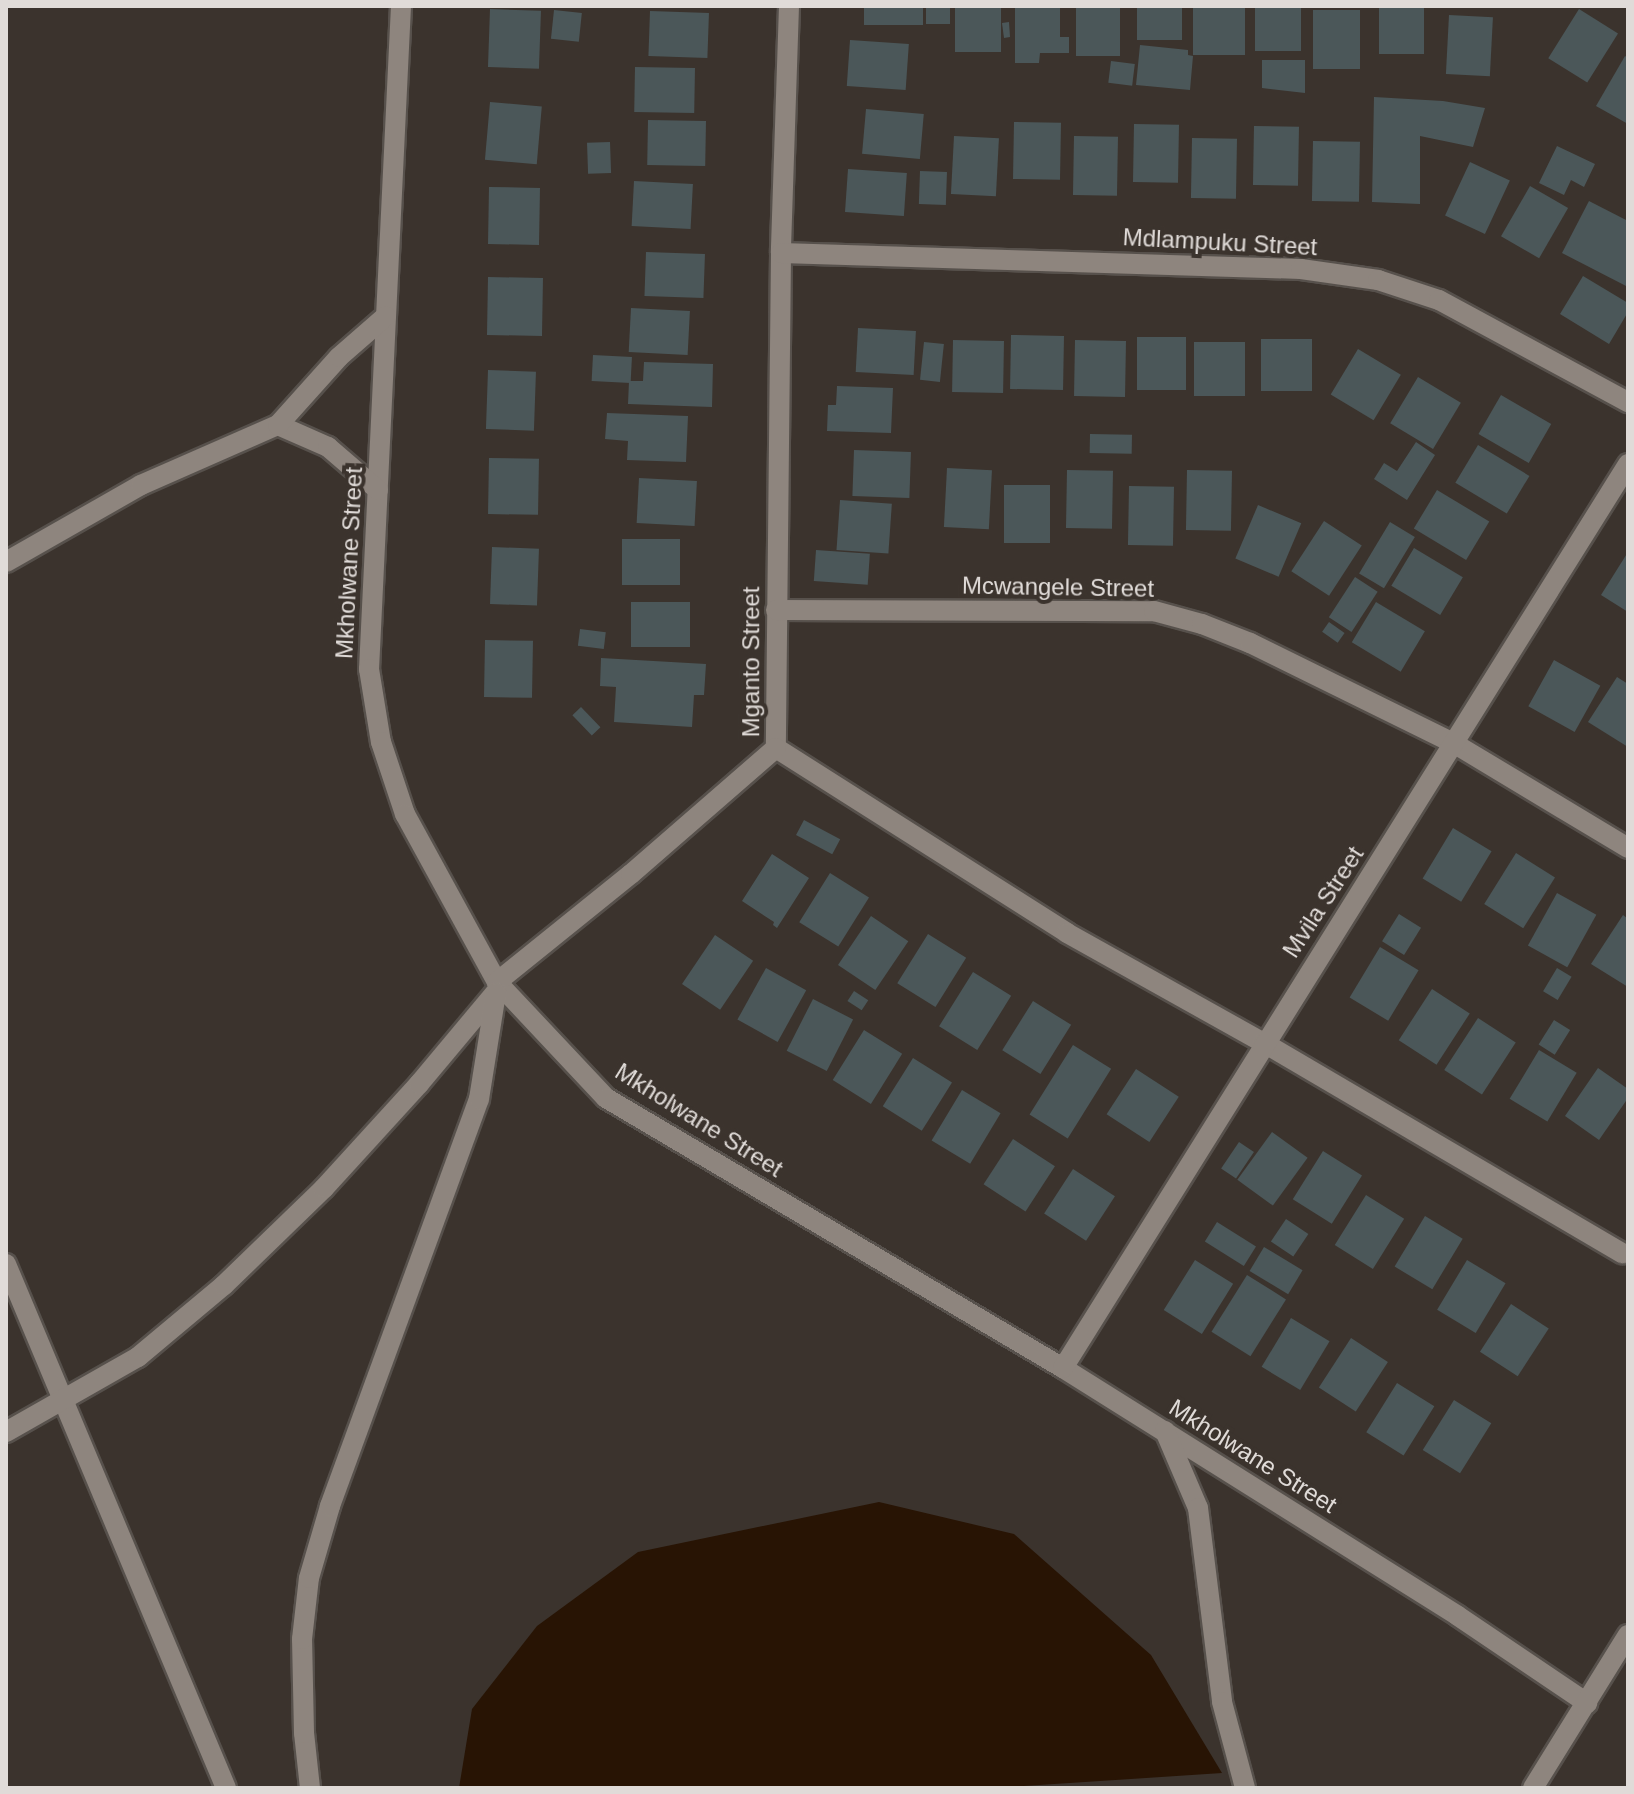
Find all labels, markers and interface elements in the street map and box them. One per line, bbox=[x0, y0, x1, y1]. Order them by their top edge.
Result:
street label: Mdlampuku Street bbox=[1122, 223, 1318, 261]
street label: Mkholwane Street bbox=[330, 466, 368, 660]
street label: Mcwangele Street bbox=[962, 571, 1154, 603]
street label: Mganto Street bbox=[737, 587, 765, 737]
street label: Mvila Street bbox=[1276, 841, 1370, 963]
street label: Mkholwane Street bbox=[610, 1057, 788, 1183]
street label: Mkholwane Street bbox=[1164, 1393, 1342, 1519]

